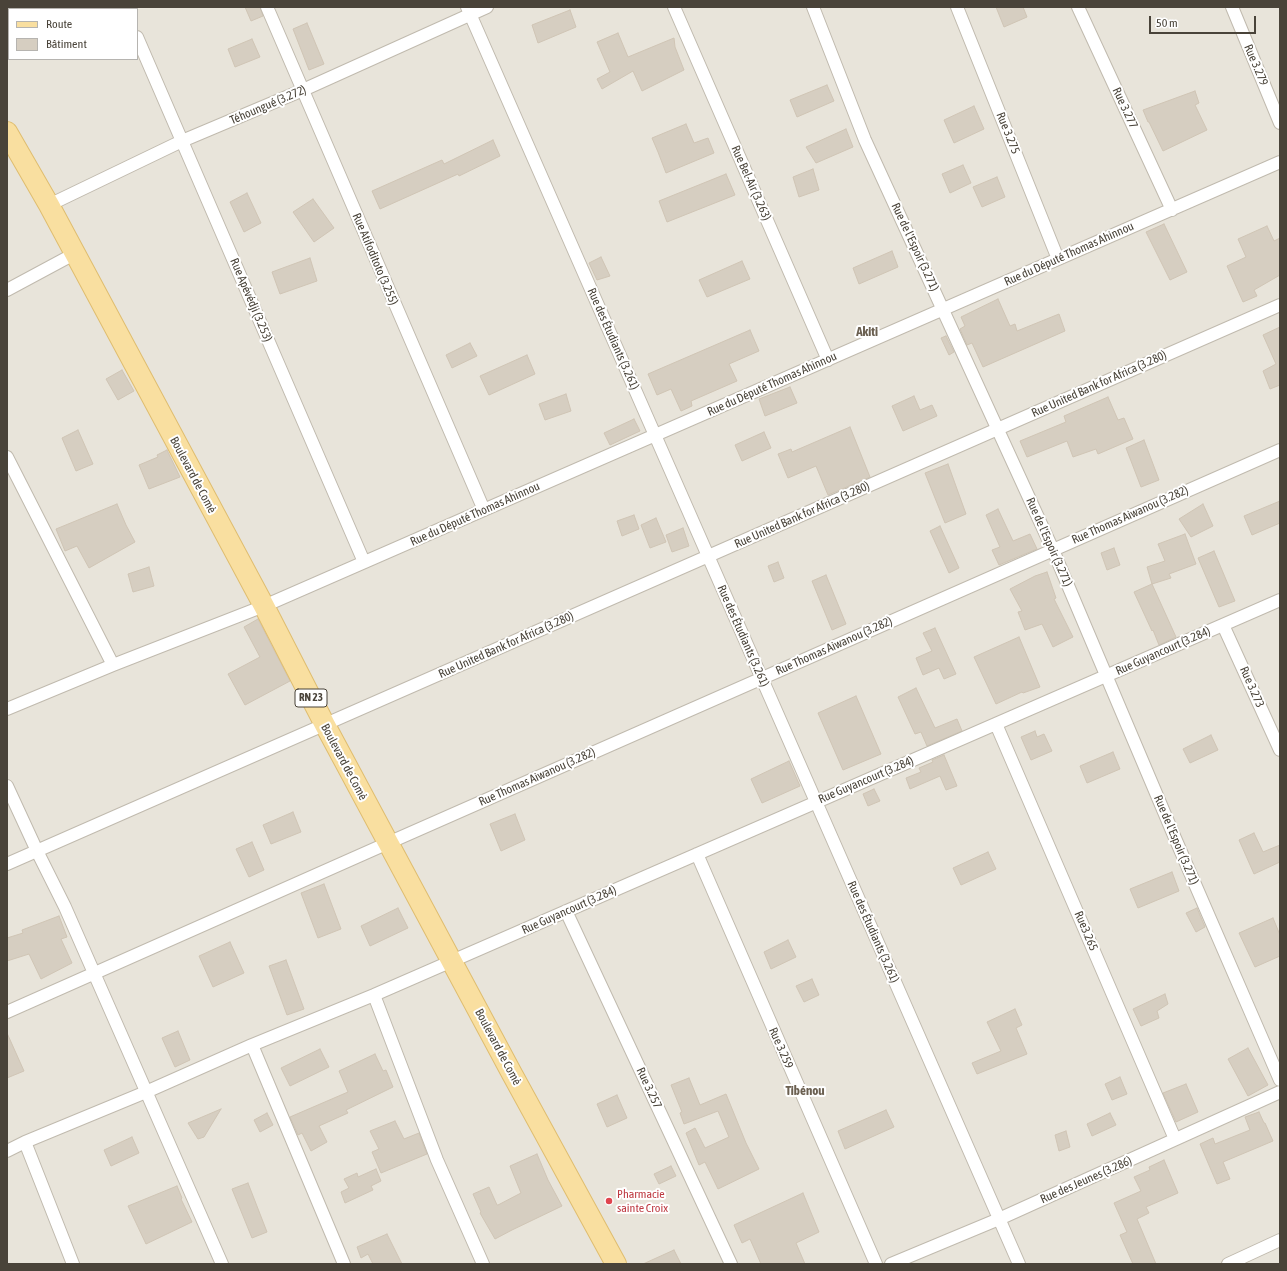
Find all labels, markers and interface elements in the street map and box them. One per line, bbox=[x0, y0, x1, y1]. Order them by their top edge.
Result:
legend bbox=[8, 8, 138, 60]
scale bar bbox=[1151, 8, 1258, 34]
text: 50 m bbox=[1156, 16, 1178, 30]
text: Route bbox=[46, 17, 72, 31]
text: Bâtiment bbox=[46, 37, 87, 51]
street label: Rue 3.279 bbox=[1241, 42, 1271, 88]
street label: Téhoungué (3.272) bbox=[228, 82, 308, 128]
street label: Rue 3.277 bbox=[1109, 85, 1141, 131]
street label: Rue 3.275 bbox=[993, 110, 1023, 156]
street label: Rue Bel-Air (3.263) bbox=[728, 143, 774, 223]
street label: Rue de l'Espoir (3.271) bbox=[888, 201, 942, 293]
street label: Rue Atifoditoto (3.255) bbox=[349, 211, 401, 307]
street label: Rue du Député Thomas Ahinnou bbox=[1002, 219, 1136, 289]
street label: Rue Apévédji (3.253) bbox=[227, 256, 275, 344]
street label: Rue des Étudiants (3.261) bbox=[584, 286, 642, 392]
district label: Akiti bbox=[856, 324, 878, 340]
street label: Rue United Bank for Africa (3.280) bbox=[1029, 348, 1169, 420]
street label: Rue du Député Thomas Ahinnou bbox=[705, 349, 839, 419]
street label: Boulevard de Comè bbox=[167, 434, 219, 516]
street label: Rue du Député Thomas Ahinnou bbox=[408, 479, 542, 549]
street label: Rue United Bank for Africa (3.280) bbox=[732, 479, 872, 551]
street label: Rue Thomas Aiwanou (3.282) bbox=[1069, 483, 1191, 547]
street label: Rue de l'Espoir (3.271) bbox=[1023, 495, 1075, 589]
street label: Rue des Étudiants (3.261) bbox=[714, 583, 772, 689]
street label: Rue United Bank for Africa (3.280) bbox=[436, 609, 576, 681]
street label: Rue Thomas Aiwanou (3.282) bbox=[773, 614, 895, 678]
street label: Rue Guyancourt (3.284) bbox=[1113, 624, 1213, 678]
street label: Rue 3.273 bbox=[1237, 664, 1267, 710]
road number: RN 23 bbox=[295, 689, 327, 707]
street label: Boulevard de Comè bbox=[318, 721, 370, 803]
street label: Rue Thomas Aiwanou (3.282) bbox=[476, 745, 598, 809]
street label: Rue Guyancourt (3.284) bbox=[816, 753, 916, 807]
street label: Rue de l'Espoir (3.271) bbox=[1151, 793, 1201, 887]
street label: Rue des Étudiants (3.261) bbox=[844, 879, 902, 985]
street label: Rue Guyancourt (3.284) bbox=[519, 883, 619, 937]
street label: Rue3.265 bbox=[1071, 909, 1101, 953]
street label: Boulevard de Comè bbox=[472, 1006, 524, 1088]
street label: Rue 3.259 bbox=[766, 1025, 796, 1071]
street label: Rue 3.257 bbox=[633, 1065, 665, 1111]
district label: Tibénou bbox=[785, 1083, 825, 1099]
street label: Rue des Jeunes (3.286) bbox=[1038, 1153, 1134, 1207]
place label: Pharmacie sainte Croix bbox=[617, 1187, 668, 1215]
marker: Pharmacie sainte Croix bbox=[604, 1196, 614, 1206]

